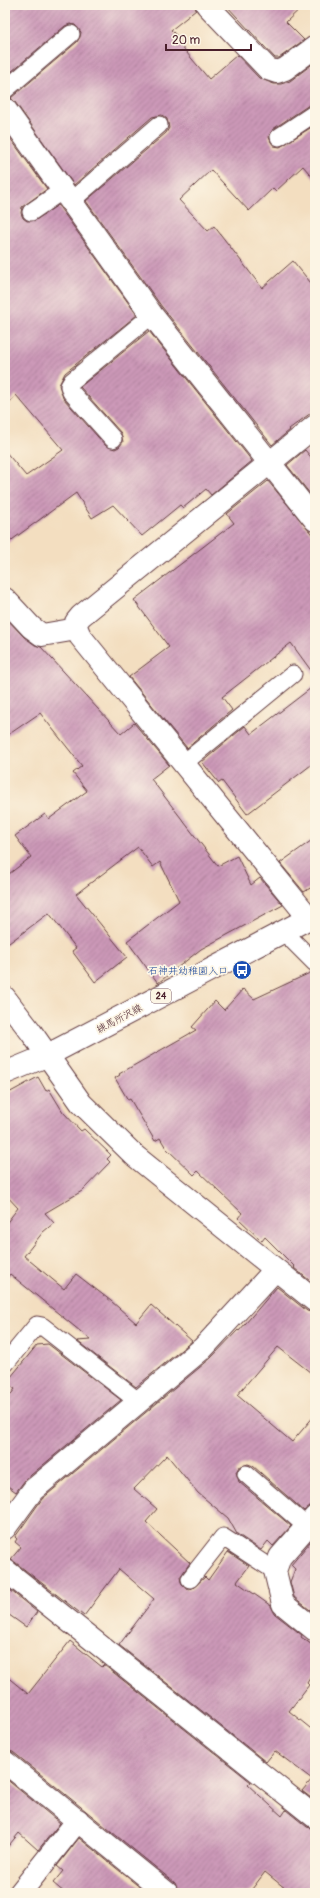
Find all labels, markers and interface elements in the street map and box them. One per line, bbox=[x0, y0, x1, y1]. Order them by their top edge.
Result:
scale bar bbox=[166, 26, 251, 52]
text: 20 m bbox=[172, 33, 201, 48]
bus stop icon: 石神井幼稚園入口 bbox=[231, 959, 253, 981]
place label: 石神井幼稚園入口 bbox=[148, 965, 228, 977]
road number: 24 bbox=[151, 989, 171, 1003]
street label: 練馬所沢線 bbox=[95, 1002, 144, 1036]

